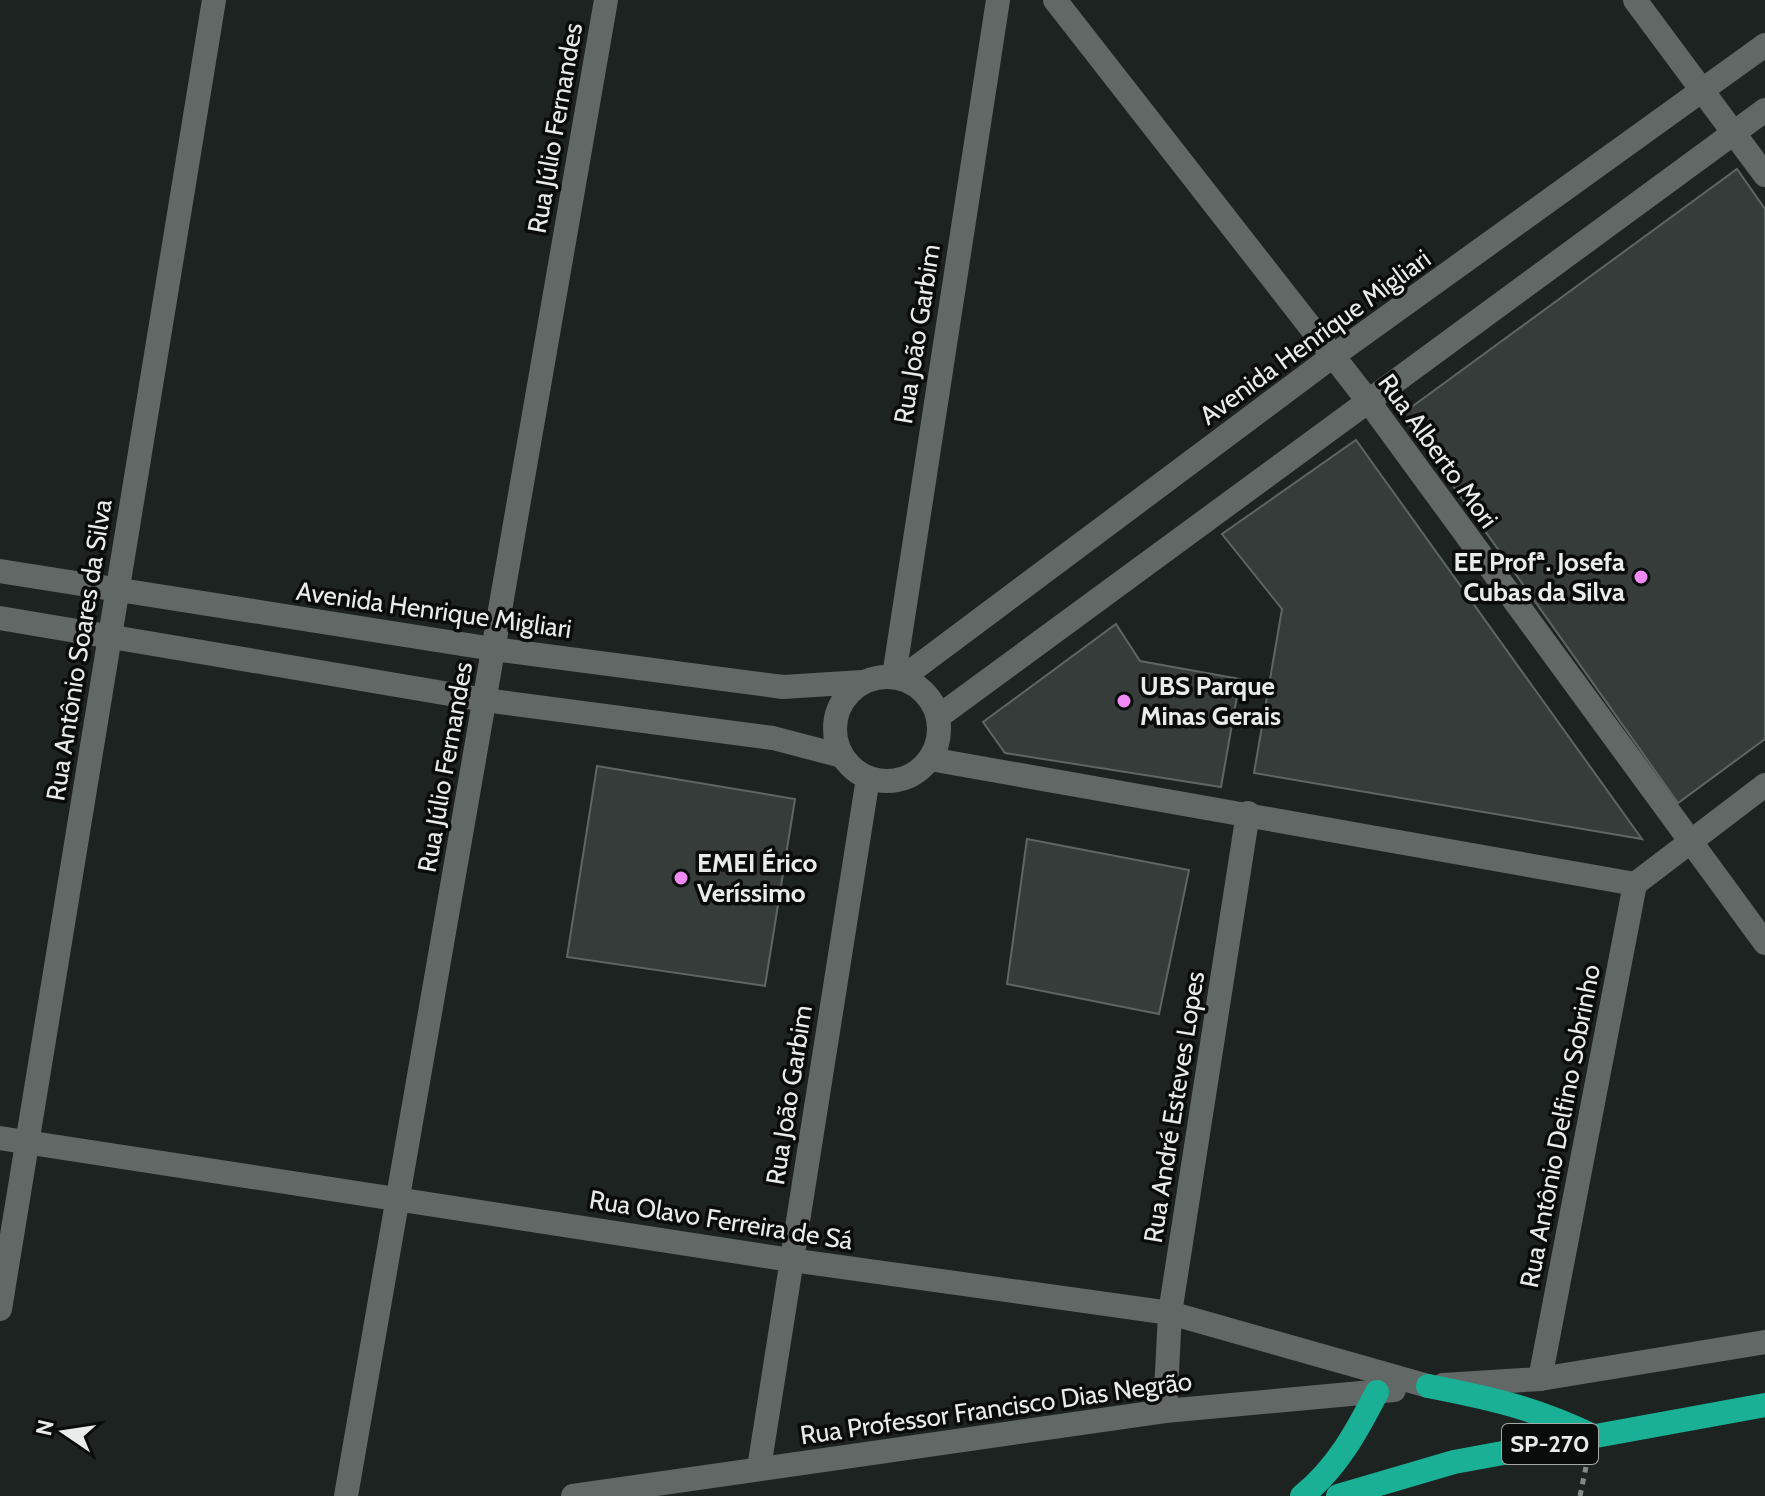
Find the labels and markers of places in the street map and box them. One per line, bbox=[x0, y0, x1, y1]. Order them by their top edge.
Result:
place label: EE Profª. Josefa Cubas da Silva bbox=[1454, 546, 1625, 608]
marker: EE Profª. Josefa Cubas da Silva bbox=[1632, 568, 1650, 586]
place label: UBS Parque Minas Gerais bbox=[1140, 670, 1281, 732]
marker: UBS Parque Minas Gerais bbox=[1115, 692, 1133, 710]
place label: EMEI Érico Veríssimo bbox=[697, 847, 817, 909]
marker: EMEI Érico Veríssimo bbox=[672, 869, 690, 887]

